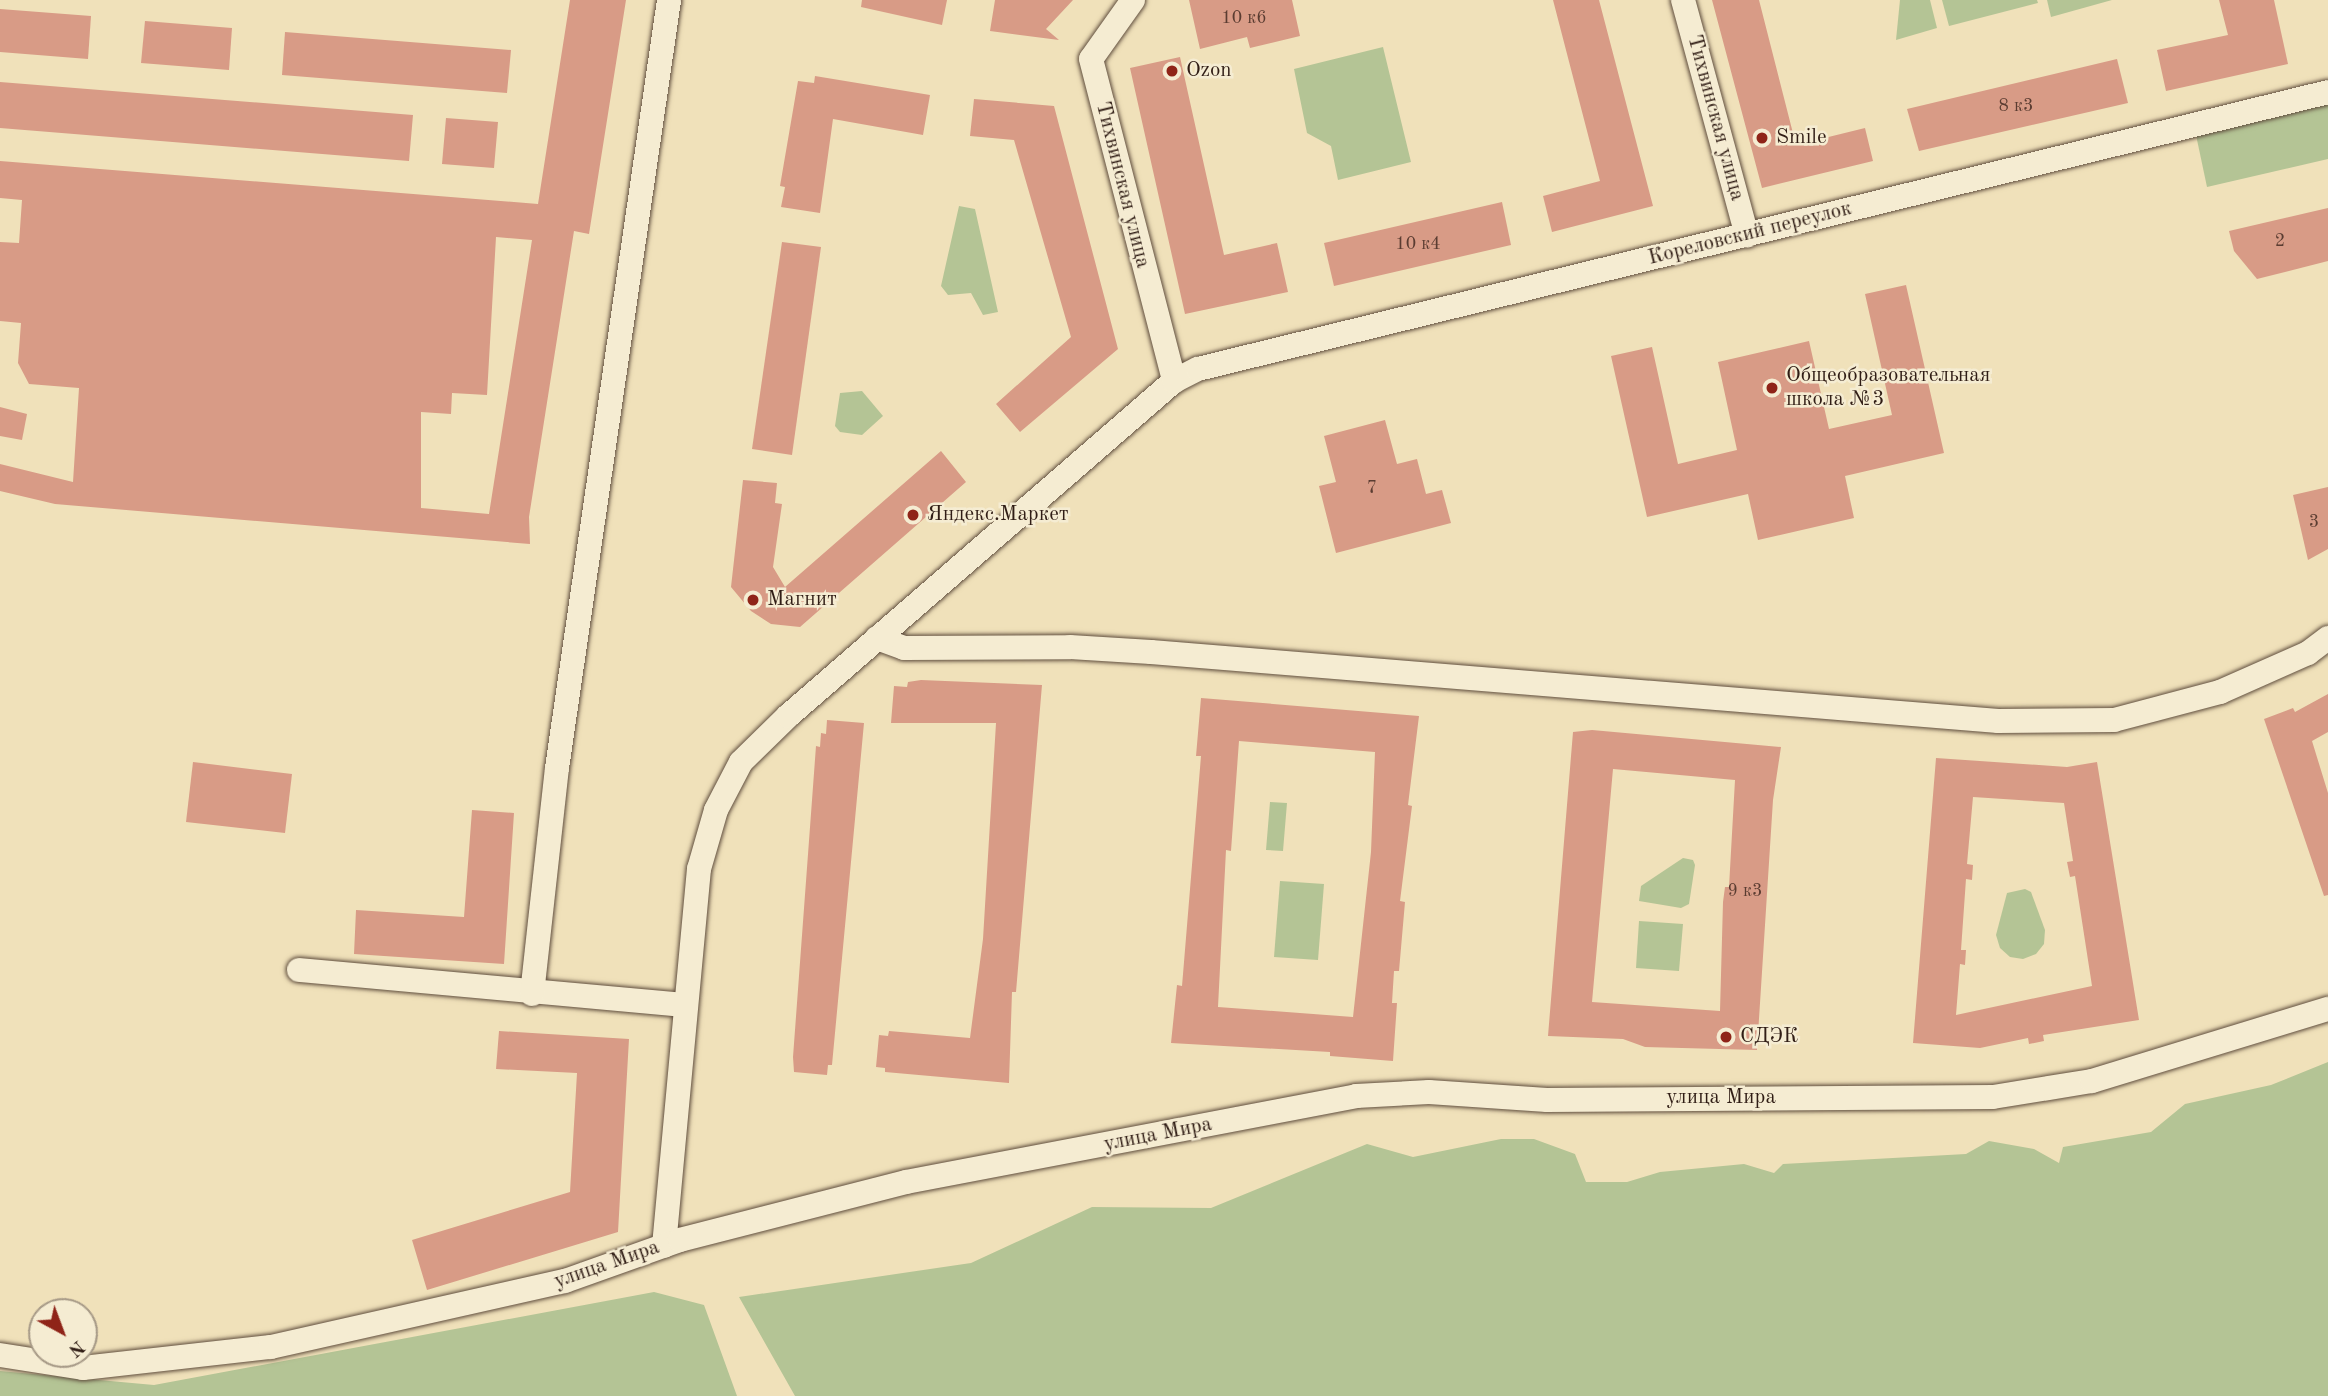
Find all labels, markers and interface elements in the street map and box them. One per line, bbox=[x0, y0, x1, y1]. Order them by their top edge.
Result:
house number: 10 к6 bbox=[1221, 7, 1267, 29]
street label: Тихвинская улица bbox=[1681, 32, 1749, 204]
place label: Ozon bbox=[1186, 58, 1232, 84]
marker: Ozon bbox=[1164, 63, 1180, 79]
house number: 8 к3 bbox=[1999, 95, 2033, 117]
street label: Тихвинская улица bbox=[1089, 99, 1155, 271]
place label: Smile bbox=[1776, 125, 1827, 151]
marker: Smile bbox=[1754, 130, 1770, 146]
street label: Кореловский переулок bbox=[1646, 197, 1854, 271]
house number: 2 bbox=[2275, 230, 2285, 252]
house number: 10 к4 bbox=[1395, 233, 1441, 255]
place label: Общеобразовательная школа №3 bbox=[1786, 363, 1990, 413]
marker: Общеобразовательная школа №3 bbox=[1764, 380, 1780, 396]
house number: 7 bbox=[1367, 477, 1377, 499]
place label: Яндекс.Маркет bbox=[927, 502, 1069, 528]
marker: Яндекс.Маркет bbox=[905, 507, 921, 523]
house number: 3 bbox=[2309, 511, 2319, 533]
place label: Магнит bbox=[767, 587, 837, 613]
marker: Магнит bbox=[745, 592, 761, 608]
house number: 9 к3 bbox=[1728, 880, 1762, 902]
place label: СДЭК bbox=[1740, 1024, 1798, 1050]
marker: СДЭК bbox=[1718, 1029, 1734, 1045]
street label: улица Мира bbox=[1666, 1085, 1776, 1111]
street label: улица Мира bbox=[1102, 1112, 1214, 1158]
street label: улица Мира bbox=[551, 1235, 663, 1295]
north arrow bbox=[28, 1298, 98, 1368]
text: N bbox=[64, 1336, 88, 1360]

